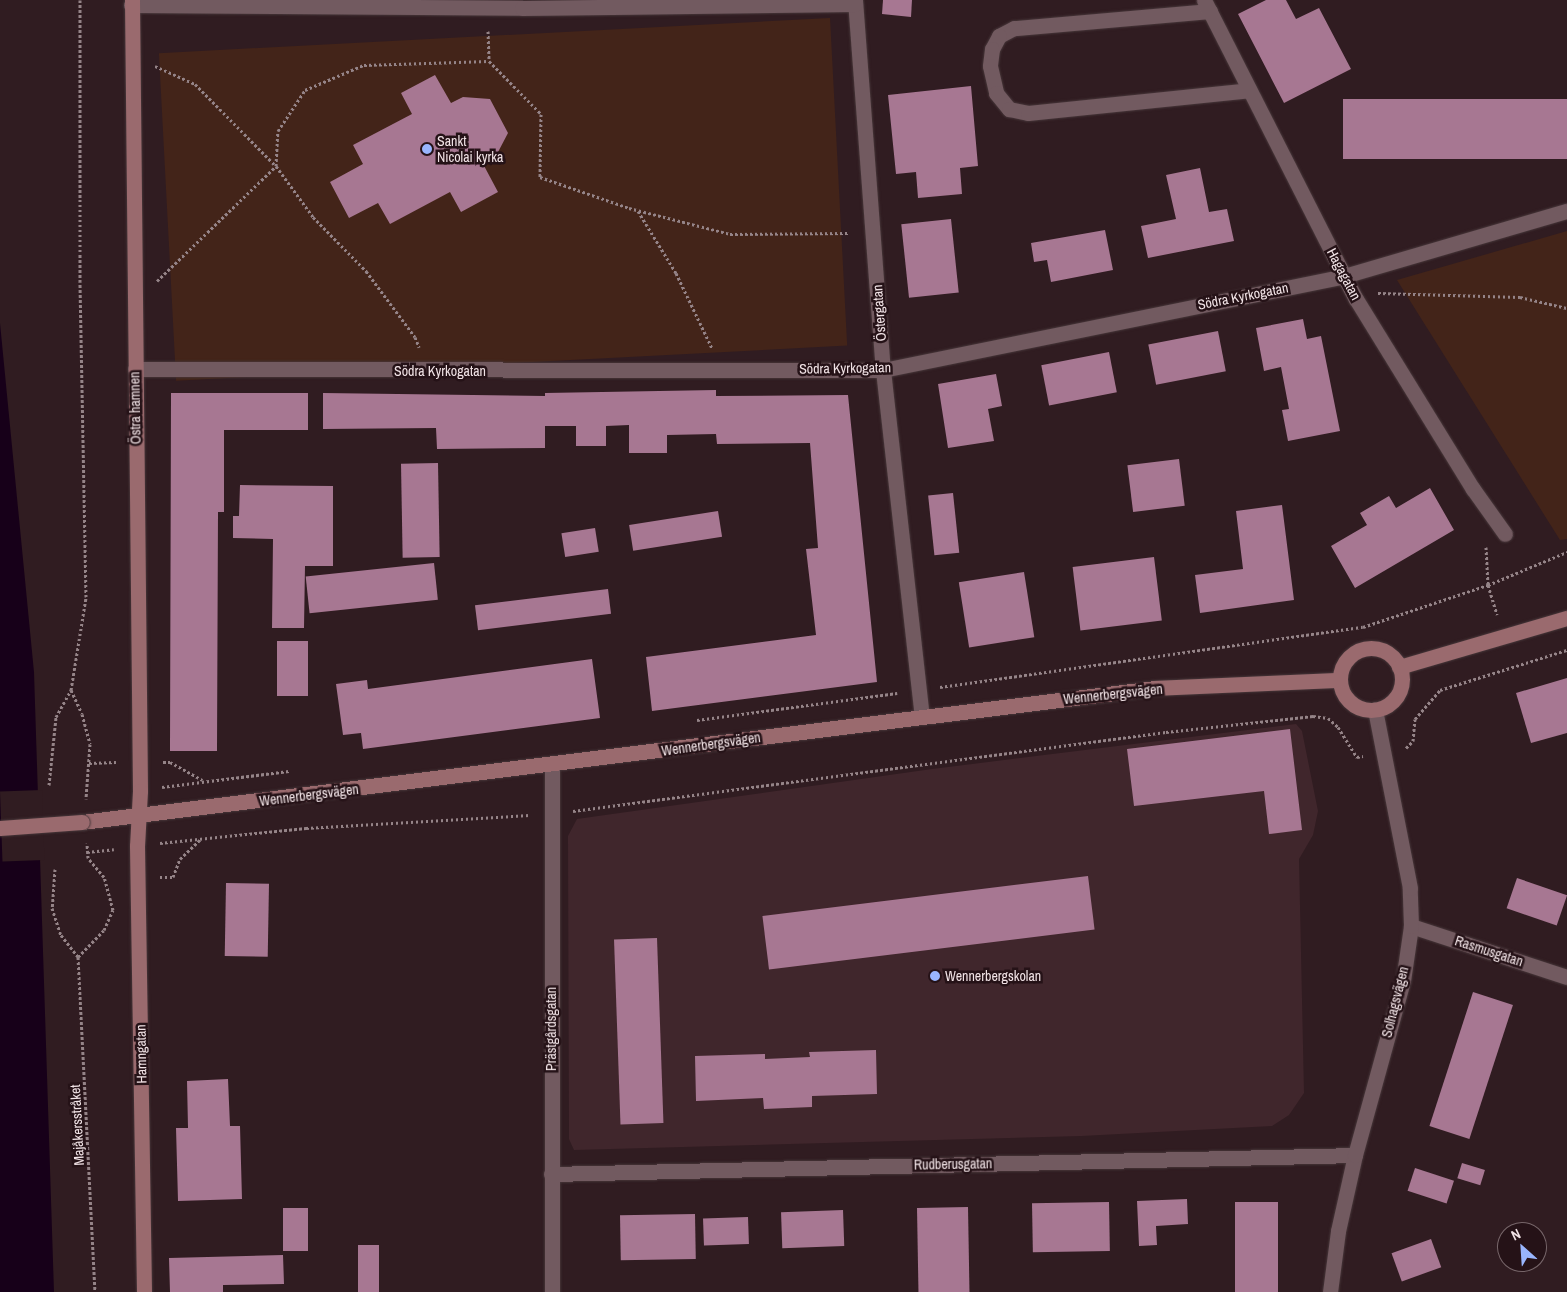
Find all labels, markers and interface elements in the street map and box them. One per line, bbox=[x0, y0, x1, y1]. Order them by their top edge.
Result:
place label: Sankt Nicolai kyrka bbox=[437, 133, 503, 166]
marker: Sankt Nicolai kyrka bbox=[421, 143, 433, 155]
street label: Hagagatan bbox=[1323, 245, 1365, 303]
street label: Södra Kyrkogatan bbox=[1196, 279, 1290, 313]
street label: Östergatan bbox=[869, 284, 889, 342]
street label: Södra Kyrkogatan bbox=[799, 359, 891, 377]
street label: Södra Kyrkogatan bbox=[394, 363, 486, 379]
street label: Östra hamnen bbox=[126, 371, 144, 445]
street label: Wennerbergsvägen bbox=[1062, 680, 1164, 708]
street label: Wennerbergsvägen bbox=[660, 729, 762, 759]
street label: Wennerbergsvägen bbox=[258, 781, 360, 809]
street label: Rasmusgatan bbox=[1453, 932, 1525, 970]
street label: Solhagsvägen bbox=[1378, 965, 1412, 1039]
place label: Wennerbergskolan bbox=[945, 968, 1041, 984]
marker: Wennerbergskolan bbox=[929, 970, 941, 982]
street label: Prästgårdsgatan bbox=[543, 987, 559, 1071]
street label: Hamngatan bbox=[132, 1024, 150, 1084]
street label: Majåkersstråket bbox=[66, 1084, 88, 1166]
street label: Rudberusgatan bbox=[914, 1155, 992, 1173]
north arrow bbox=[1497, 1222, 1547, 1272]
text: N bbox=[1508, 1225, 1524, 1244]

